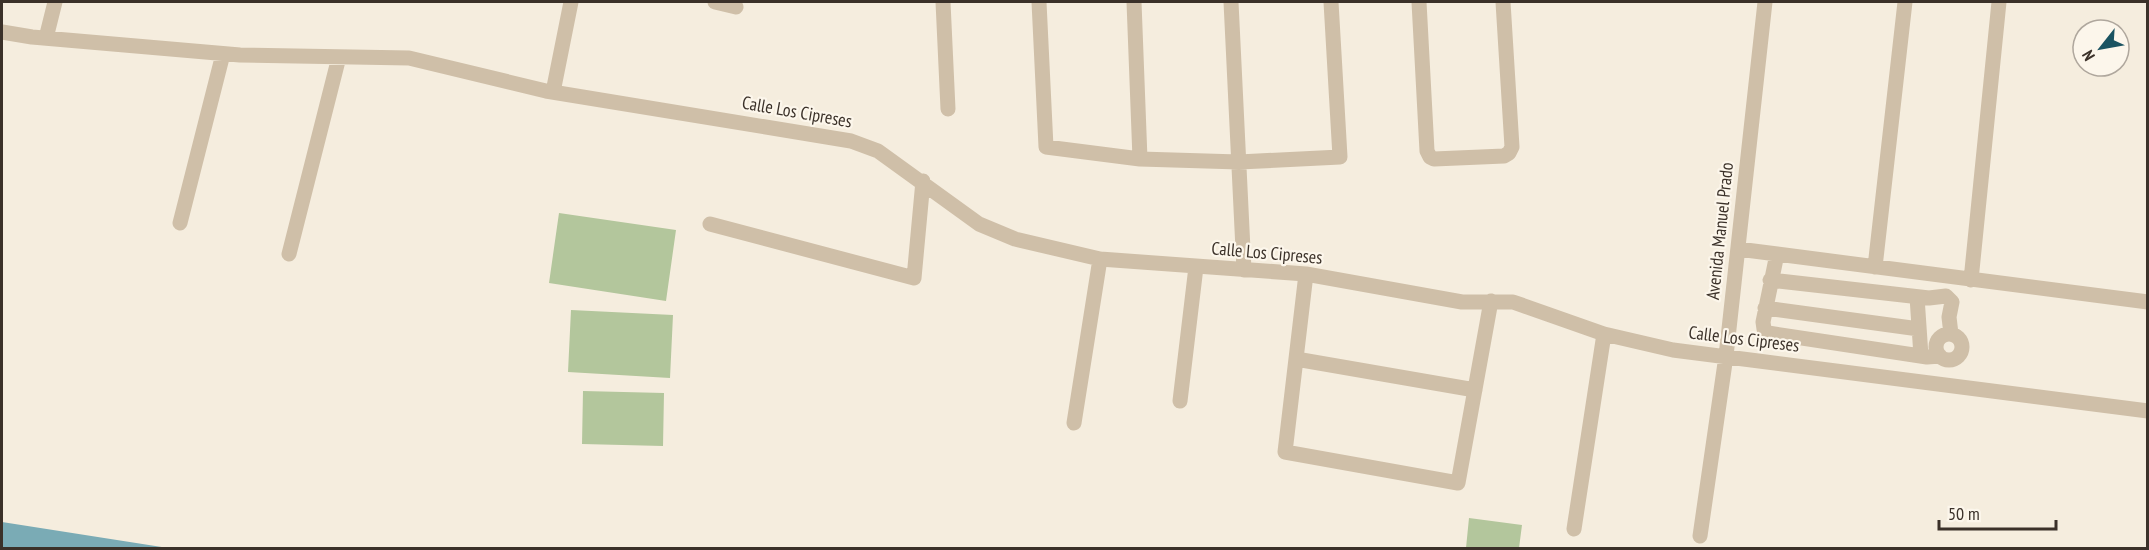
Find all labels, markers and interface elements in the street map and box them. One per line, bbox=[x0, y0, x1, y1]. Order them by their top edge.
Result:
north arrow bbox=[2071, 18, 2131, 78]
text: N bbox=[2077, 47, 2099, 65]
street label: Calle Los Cipreses bbox=[740, 91, 854, 132]
street label: Avenida Manuel Prado bbox=[1701, 161, 1738, 301]
street label: Calle Los Cipreses bbox=[1211, 236, 1323, 269]
street label: Calle Los Cipreses bbox=[1687, 320, 1801, 357]
scale bar bbox=[1939, 493, 2056, 531]
text: 50 m bbox=[1948, 502, 1980, 525]

